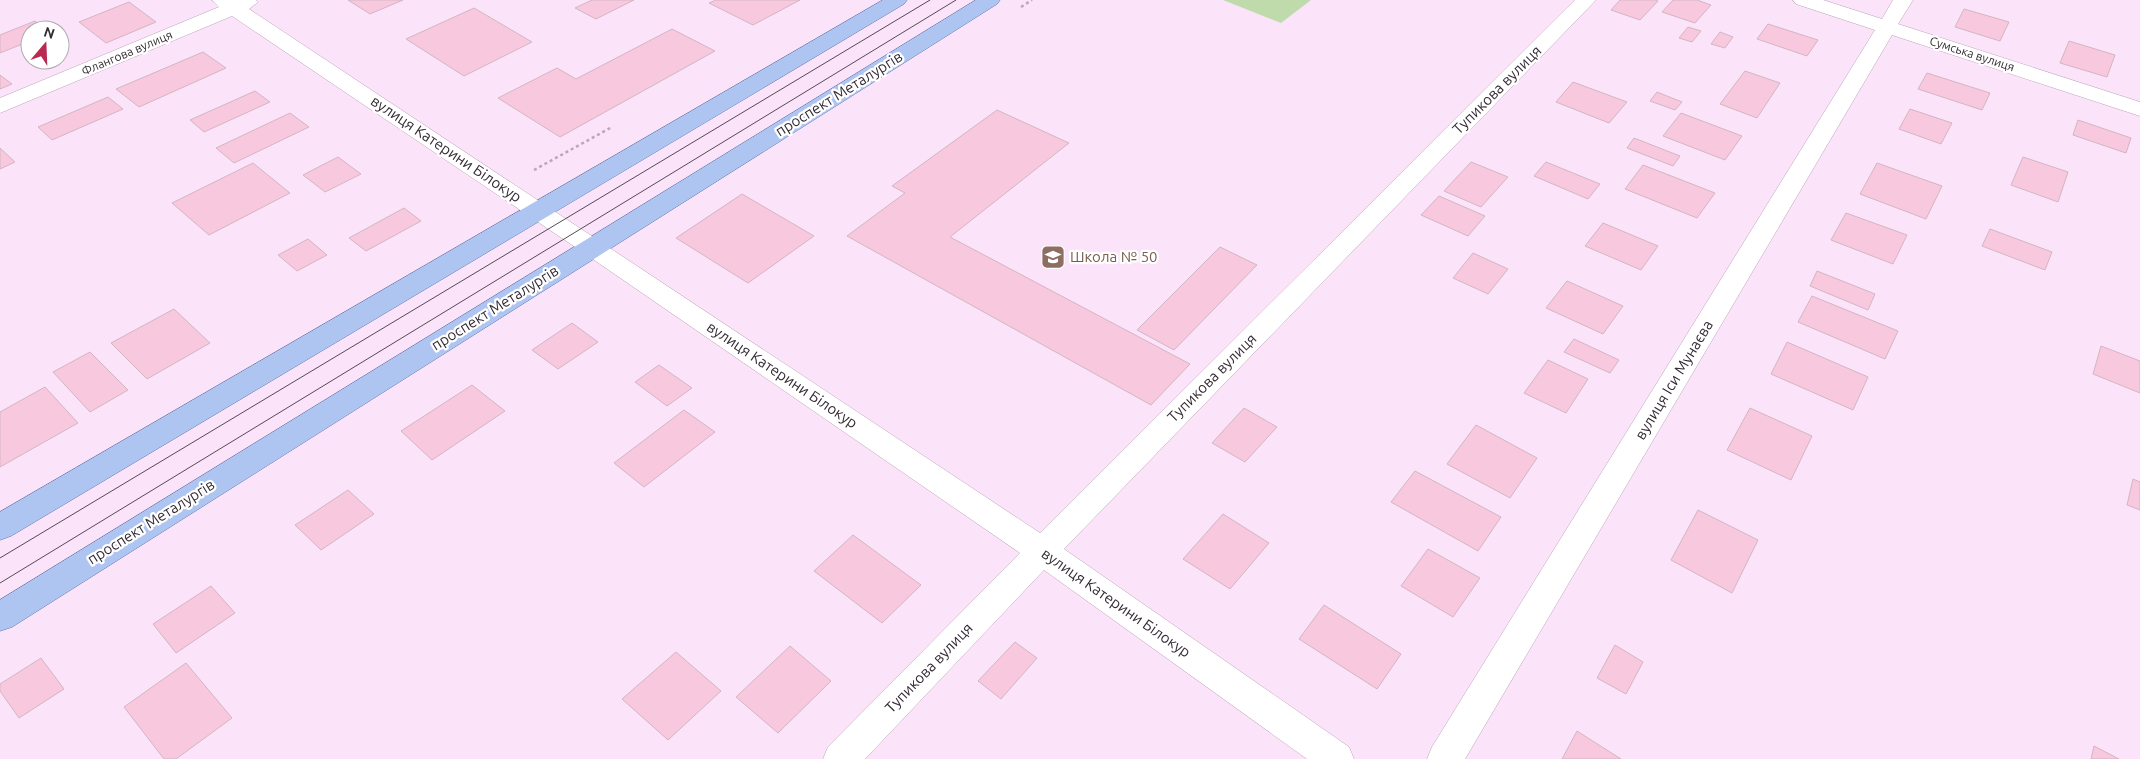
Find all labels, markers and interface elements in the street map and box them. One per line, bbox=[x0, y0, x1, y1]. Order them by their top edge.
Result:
north arrow bbox=[20, 20, 70, 70]
text: N bbox=[42, 23, 57, 42]
street label: Флангова вулиця bbox=[79, 28, 174, 78]
street label: Сумська вулиця bbox=[1928, 34, 2016, 73]
street label: Тупикова вулиця bbox=[1449, 42, 1544, 137]
street label: проспект Металургів bbox=[772, 48, 905, 140]
street label: вулиця Катерини Білокур bbox=[368, 92, 525, 205]
school or university icon: Школа № 50 bbox=[1040, 244, 1066, 270]
place label: Школа № 50 bbox=[1070, 248, 1158, 265]
street label: проспект Металургів bbox=[428, 262, 561, 354]
street label: вулиця Іси Мунаєва bbox=[1631, 317, 1716, 443]
street label: вулиця Катерини Білокур bbox=[704, 318, 861, 431]
street label: Тупикова вулиця bbox=[1164, 330, 1259, 425]
street label: проспект Металургів bbox=[84, 476, 217, 568]
street label: вулиця Катерини Білокур bbox=[1039, 545, 1194, 661]
street label: Тупикова вулиця bbox=[881, 619, 976, 716]

